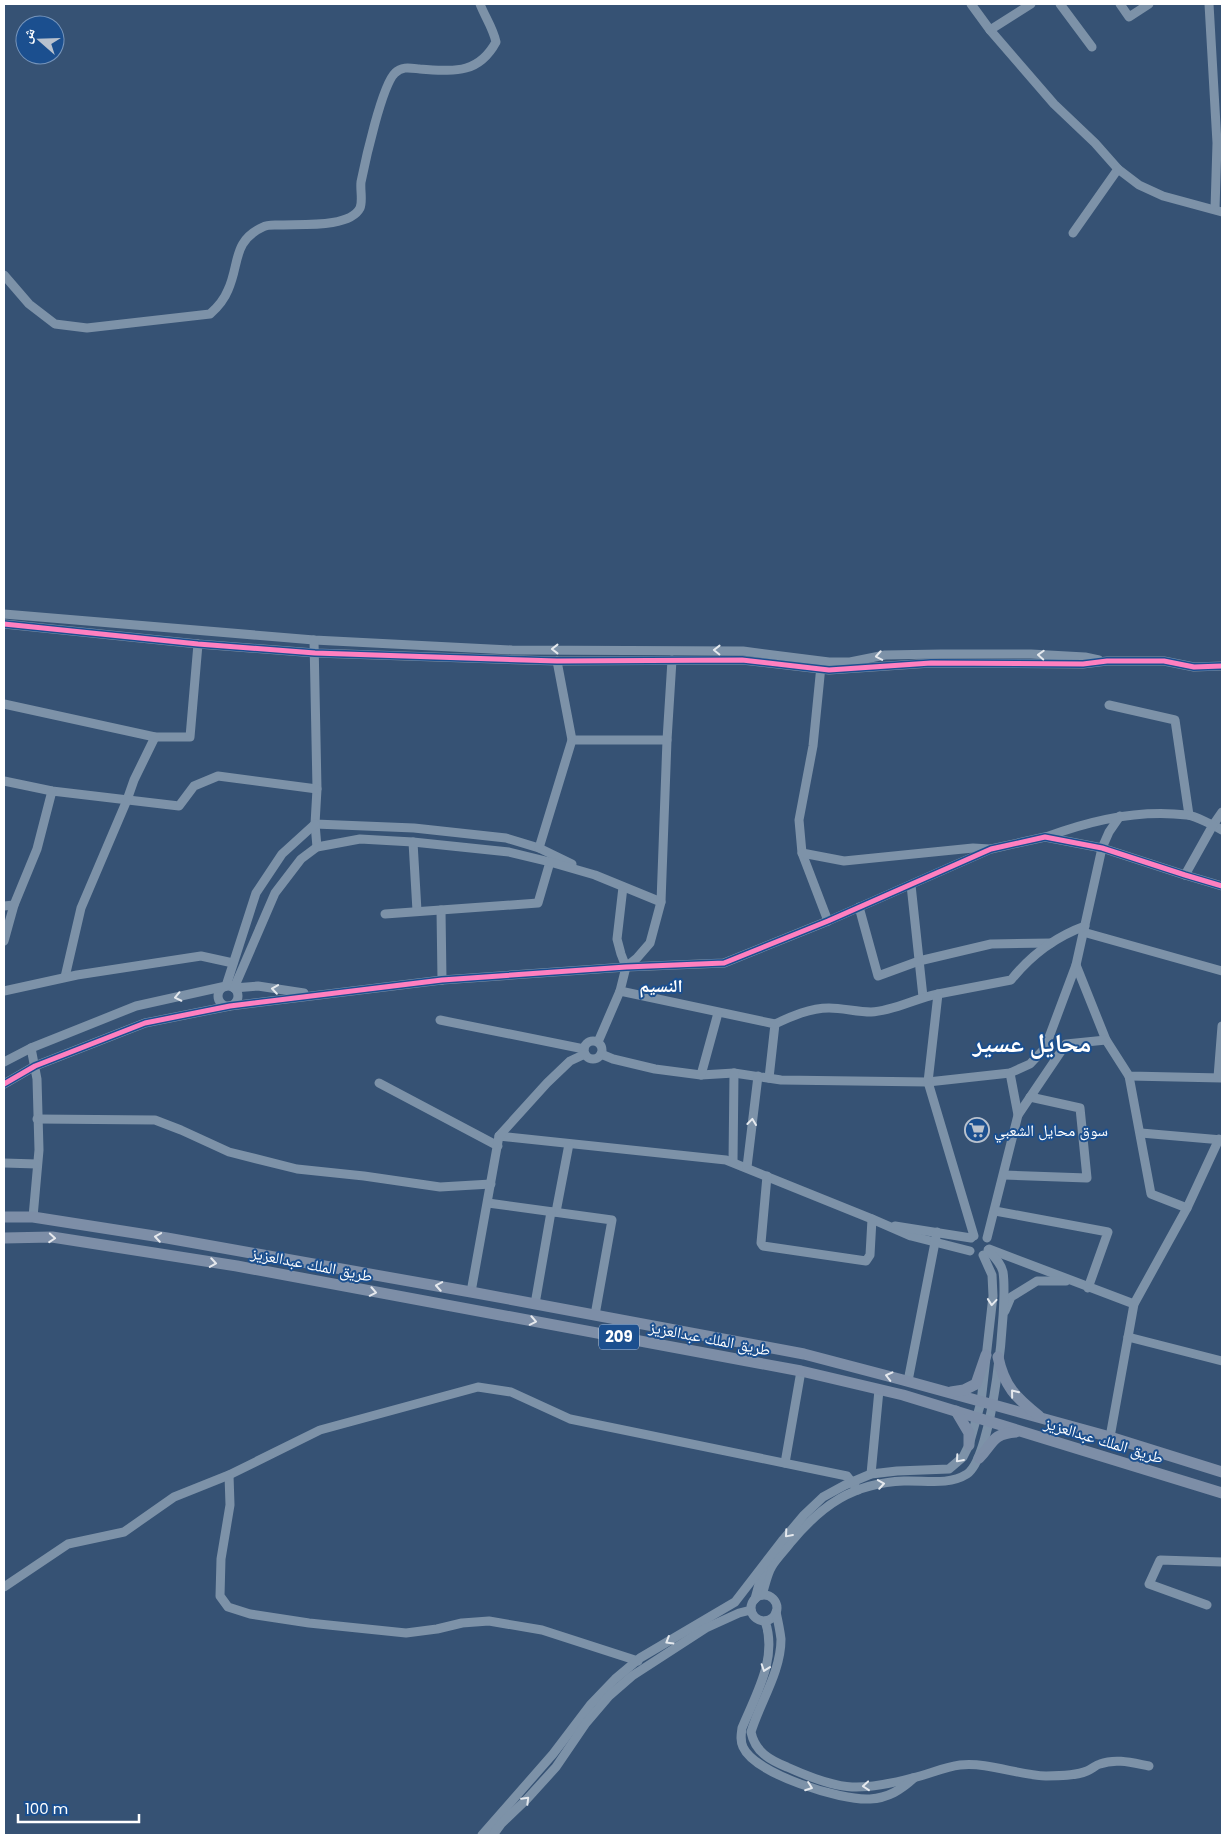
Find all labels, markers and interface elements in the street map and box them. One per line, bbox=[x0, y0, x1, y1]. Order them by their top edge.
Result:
north arrow bbox=[15, 15, 65, 65]
text: ش bbox=[16, 25, 40, 46]
one-way arrow bbox=[551, 644, 558, 654]
one-way arrow bbox=[713, 645, 721, 655]
one-way arrow bbox=[1037, 649, 1045, 660]
one-way arrow bbox=[874, 651, 883, 661]
district label: النسيم bbox=[639, 973, 683, 998]
one-way arrow bbox=[270, 984, 278, 995]
one-way arrow bbox=[174, 991, 183, 1001]
district label: محايل عسير bbox=[972, 1025, 1091, 1061]
one-way arrow bbox=[746, 1117, 757, 1125]
supermarket icon: سوق محايل الشعبي bbox=[964, 1117, 990, 1143]
place label: سوق محايل الشعبي bbox=[994, 1119, 1108, 1143]
one-way arrow bbox=[154, 1232, 162, 1242]
one-way arrow bbox=[49, 1233, 57, 1244]
street label: طريق الملك عبدالعزيز bbox=[248, 1241, 375, 1288]
one-way arrow bbox=[209, 1257, 217, 1267]
one-way arrow bbox=[434, 1282, 443, 1292]
one-way arrow bbox=[369, 1286, 377, 1296]
one-way arrow bbox=[987, 1298, 998, 1306]
street label: طريق الملك عبدالعزيز bbox=[646, 1315, 773, 1362]
one-way arrow bbox=[528, 1316, 537, 1326]
road number: 209 bbox=[599, 1324, 639, 1350]
one-way arrow bbox=[885, 1371, 894, 1382]
one-way arrow bbox=[1012, 1390, 1020, 1399]
street label: طريق الملك عبدالعزيز bbox=[1041, 1411, 1166, 1470]
one-way arrow bbox=[956, 1454, 965, 1463]
one-way arrow bbox=[877, 1479, 886, 1489]
one-way arrow bbox=[785, 1528, 793, 1537]
one-way arrow bbox=[666, 1634, 675, 1644]
one-way arrow bbox=[761, 1663, 771, 1672]
one-way arrow bbox=[862, 1780, 870, 1791]
one-way arrow bbox=[804, 1781, 812, 1791]
scale bar bbox=[18, 1792, 139, 1824]
one-way arrow bbox=[520, 1797, 529, 1806]
text: 100 m bbox=[25, 1798, 68, 1819]

